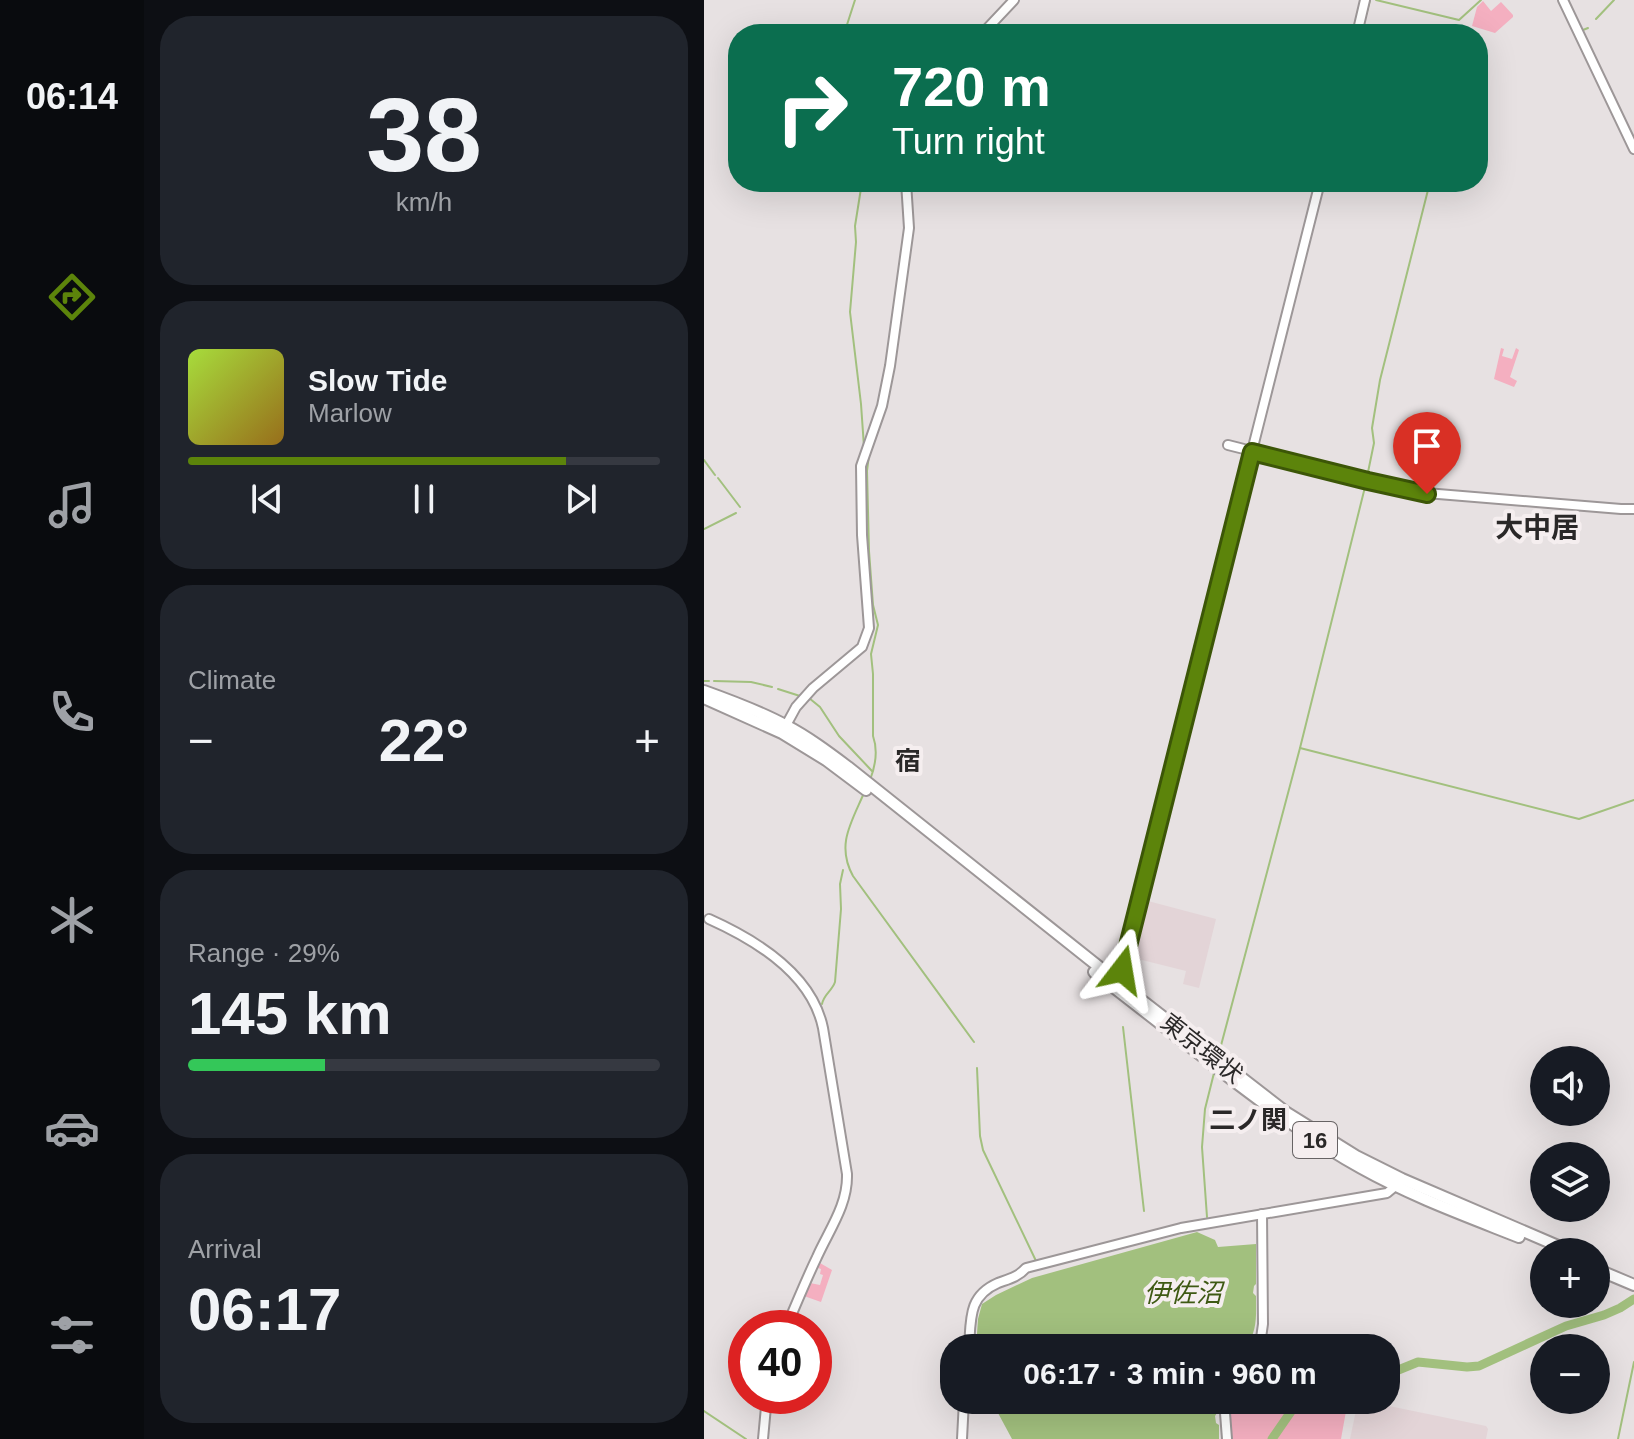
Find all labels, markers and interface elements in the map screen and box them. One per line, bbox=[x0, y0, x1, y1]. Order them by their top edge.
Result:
text: 720 m bbox=[892, 55, 1051, 118]
icon: right bbox=[760, 56, 864, 160]
text: 06:14 bbox=[26, 76, 118, 117]
text: 38 bbox=[366, 77, 482, 193]
text: Turn right bbox=[892, 121, 1045, 162]
text: km/h bbox=[396, 187, 452, 217]
icon: directions bbox=[44, 269, 100, 325]
text: Slow Tide bbox=[308, 364, 447, 397]
text: Marlow bbox=[308, 398, 392, 428]
pin bbox=[1393, 412, 1461, 494]
icon: arrive bbox=[1405, 424, 1449, 468]
icon: music bbox=[44, 477, 100, 533]
icon: previous bbox=[245, 477, 289, 521]
icon: pause bbox=[402, 477, 446, 521]
icon: next bbox=[559, 477, 603, 521]
district label: 大中居 bbox=[1495, 512, 1579, 543]
text: Climate bbox=[188, 665, 276, 695]
icon: phone bbox=[44, 684, 100, 740]
text: 22° bbox=[379, 707, 469, 774]
text: − bbox=[188, 716, 214, 765]
text: + bbox=[634, 716, 660, 765]
district label: 宿 bbox=[895, 746, 921, 776]
icon: climate bbox=[44, 892, 100, 948]
position arrow bbox=[1080, 928, 1164, 1012]
text: Range · 29% bbox=[188, 938, 340, 968]
text: 145 km bbox=[188, 980, 392, 1047]
street label: 東京環状 bbox=[1156, 1008, 1248, 1088]
map controls bbox=[1530, 1046, 1610, 1414]
button: sound bbox=[1530, 1046, 1610, 1126]
icon: car bbox=[44, 1100, 100, 1156]
district label: 二ノ関 bbox=[1209, 1105, 1287, 1135]
road number: 16 bbox=[1293, 1122, 1337, 1158]
button: layers bbox=[1530, 1142, 1610, 1222]
text: Arrival bbox=[188, 1234, 262, 1264]
button: + bbox=[1530, 1238, 1610, 1318]
text: 06:17 bbox=[188, 1276, 341, 1343]
water label: 伊佐沼 bbox=[1144, 1278, 1226, 1308]
icon: filters bbox=[44, 1307, 100, 1363]
speed limit sign: 40 bbox=[728, 1310, 832, 1414]
button: − bbox=[1530, 1334, 1610, 1414]
text: 06:17 · 3 min · 960 m bbox=[1023, 1357, 1317, 1390]

